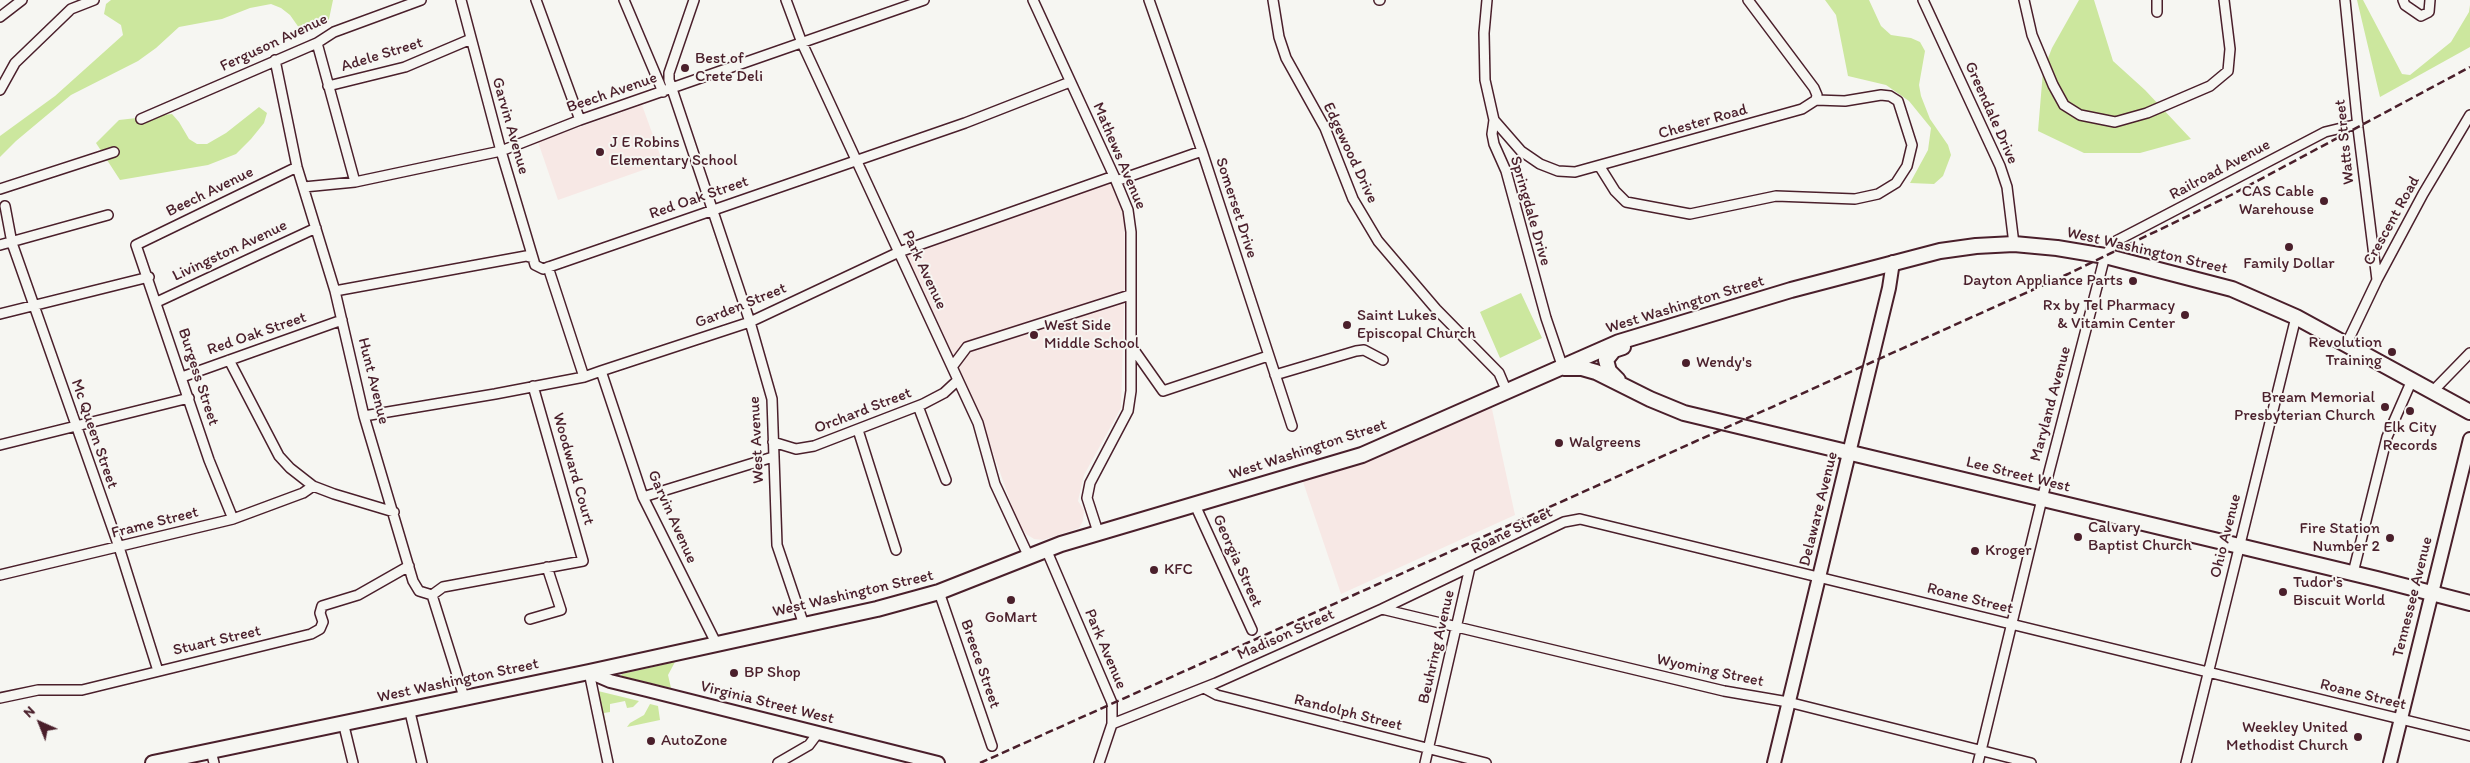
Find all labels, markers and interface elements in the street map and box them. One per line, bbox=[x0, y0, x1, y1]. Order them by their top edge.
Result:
street label: Ferguson Avenue bbox=[217, 10, 331, 76]
street label: Adele Street bbox=[339, 33, 425, 77]
place label: Best of Crete Deli bbox=[695, 49, 763, 87]
street label: Greendale Drive bbox=[1960, 59, 2022, 167]
marker: Best of Crete Deli bbox=[679, 62, 691, 74]
street label: Beech Avenue bbox=[564, 68, 660, 118]
street label: Garvin Avenue bbox=[487, 75, 533, 177]
street label: Watts Street bbox=[2331, 98, 2359, 186]
street label: Mathews Avenue bbox=[1088, 100, 1150, 212]
street label: Edgewood Drive bbox=[1318, 100, 1382, 206]
street label: Chester Road bbox=[1656, 100, 1750, 144]
place label: J E Robins Elementary School bbox=[610, 133, 738, 171]
street label: Railroad Avenue bbox=[2166, 135, 2274, 205]
marker: J E Robins Elementary School bbox=[594, 146, 606, 158]
street label: Springdale Drive bbox=[1505, 154, 1555, 268]
street label: Somerset Drive bbox=[1211, 155, 1261, 261]
street label: Beech Avenue bbox=[163, 163, 257, 221]
street label: Red Oak Street bbox=[647, 172, 751, 224]
street label: Crescent Road bbox=[2359, 173, 2425, 269]
place label: CAS Cable Warehouse bbox=[2239, 182, 2314, 220]
marker: CAS Cable Warehouse bbox=[2318, 195, 2330, 207]
street label: Livingston Avenue bbox=[170, 216, 290, 286]
street label: West Washington Street bbox=[2065, 223, 2229, 279]
street label: Park Avenue bbox=[897, 227, 951, 313]
marker: Family Dollar bbox=[2283, 241, 2295, 253]
place label: Family Dollar bbox=[2243, 254, 2335, 274]
place label: Dayton Appliance Parts bbox=[1963, 271, 2123, 291]
street label: West Washington Street bbox=[1603, 272, 1767, 338]
marker: Dayton Appliance Parts bbox=[2127, 275, 2139, 287]
street label: Garden Street bbox=[693, 279, 789, 333]
place label: Rx by Tel Pharmacy & Vitamin Center bbox=[2043, 296, 2175, 334]
place label: Saint Lukes Episcopal Church bbox=[1357, 306, 1476, 344]
street label: Red Oak Street bbox=[205, 308, 309, 360]
marker: Rx by Tel Pharmacy & Vitamin Center bbox=[2179, 309, 2191, 321]
place label: West Side Middle School bbox=[1044, 316, 1139, 354]
marker: Saint Lukes Episcopal Church bbox=[1341, 319, 1353, 331]
street label: Burgess Street bbox=[173, 326, 223, 428]
marker: West Side Middle School bbox=[1028, 329, 1040, 341]
place label: Revolution Training bbox=[2309, 333, 2382, 371]
street label: Hunt Avenue bbox=[353, 336, 393, 426]
street label: Maryland Avenue bbox=[2026, 344, 2076, 464]
marker: Revolution Training bbox=[2386, 346, 2398, 358]
place label: Wendy's bbox=[1696, 353, 1752, 373]
marker: Wendy's bbox=[1680, 357, 1692, 369]
street label: Mc Queen Street bbox=[66, 377, 122, 491]
street label: Orchard Street bbox=[812, 384, 914, 438]
place label: Bream Memorial Presbyterian Church bbox=[2234, 388, 2375, 426]
street label: West Avenue bbox=[745, 396, 769, 484]
marker: Bream Memorial Presbyterian Church bbox=[2379, 401, 2391, 413]
marker: Elk City Records bbox=[2404, 405, 2416, 417]
street label: Woodward Court bbox=[548, 411, 598, 527]
street label: West Washington Street bbox=[1227, 415, 1389, 485]
place label: Elk City Records bbox=[2383, 418, 2437, 456]
place label: Walgreens bbox=[1569, 433, 1641, 453]
marker: Walgreens bbox=[1553, 437, 1565, 449]
street label: Delaware Avenue bbox=[1795, 450, 1843, 568]
street label: Lee Street West bbox=[1964, 453, 2072, 497]
street label: Garvin Avenue bbox=[643, 467, 701, 567]
street label: Ohio Avenue bbox=[2206, 492, 2246, 580]
street label: Frame Street bbox=[109, 503, 201, 543]
street label: Roane Street bbox=[1468, 503, 1556, 559]
street label: Georgia Street bbox=[1208, 512, 1266, 610]
place label: Calvary Baptist Church bbox=[2088, 518, 2192, 556]
place label: Fire Station Number 2 bbox=[2300, 519, 2380, 557]
marker: Calvary Baptist Church bbox=[2072, 531, 2084, 543]
marker: Fire Station Number 2 bbox=[2384, 532, 2396, 544]
street label: Tennessee Avenue bbox=[2389, 535, 2437, 659]
place label: Kroger bbox=[1985, 541, 2032, 561]
marker: Kroger bbox=[1969, 545, 1981, 557]
place label: KFC bbox=[1164, 560, 1193, 580]
marker: KFC bbox=[1148, 564, 1160, 576]
street label: West Washington Street bbox=[771, 566, 935, 622]
place label: Tudor's Biscuit World bbox=[2293, 573, 2385, 611]
street label: Roane Street bbox=[1925, 579, 2015, 619]
marker: Tudor's Biscuit World bbox=[2277, 586, 2289, 598]
street label: Beuhring Avenue bbox=[1415, 588, 1459, 706]
marker: GoMart bbox=[1005, 594, 1017, 606]
street label: Madison Street bbox=[1235, 605, 1337, 665]
street label: Park Avenue bbox=[1080, 606, 1130, 692]
place label: GoMart bbox=[985, 608, 1037, 628]
street label: Breece Street bbox=[956, 617, 1004, 711]
street label: Stuart Street bbox=[171, 622, 263, 660]
street label: Wyoming Street bbox=[1655, 650, 1765, 692]
street label: West Washington Street bbox=[375, 654, 541, 708]
place label: BP Shop bbox=[744, 663, 801, 683]
marker: BP Shop bbox=[728, 667, 740, 679]
street label: Roane Street bbox=[2318, 675, 2408, 715]
street label: Virginia Street West bbox=[698, 677, 836, 729]
street label: Randolph Street bbox=[1292, 690, 1404, 736]
north arrow bbox=[15, 698, 65, 748]
text: N bbox=[20, 702, 39, 721]
place label: Weekley United Methodist Church bbox=[2226, 718, 2348, 756]
place label: AutoZone bbox=[661, 731, 727, 751]
marker: Weekley United Methodist Church bbox=[2352, 731, 2364, 743]
marker: AutoZone bbox=[645, 735, 657, 747]

